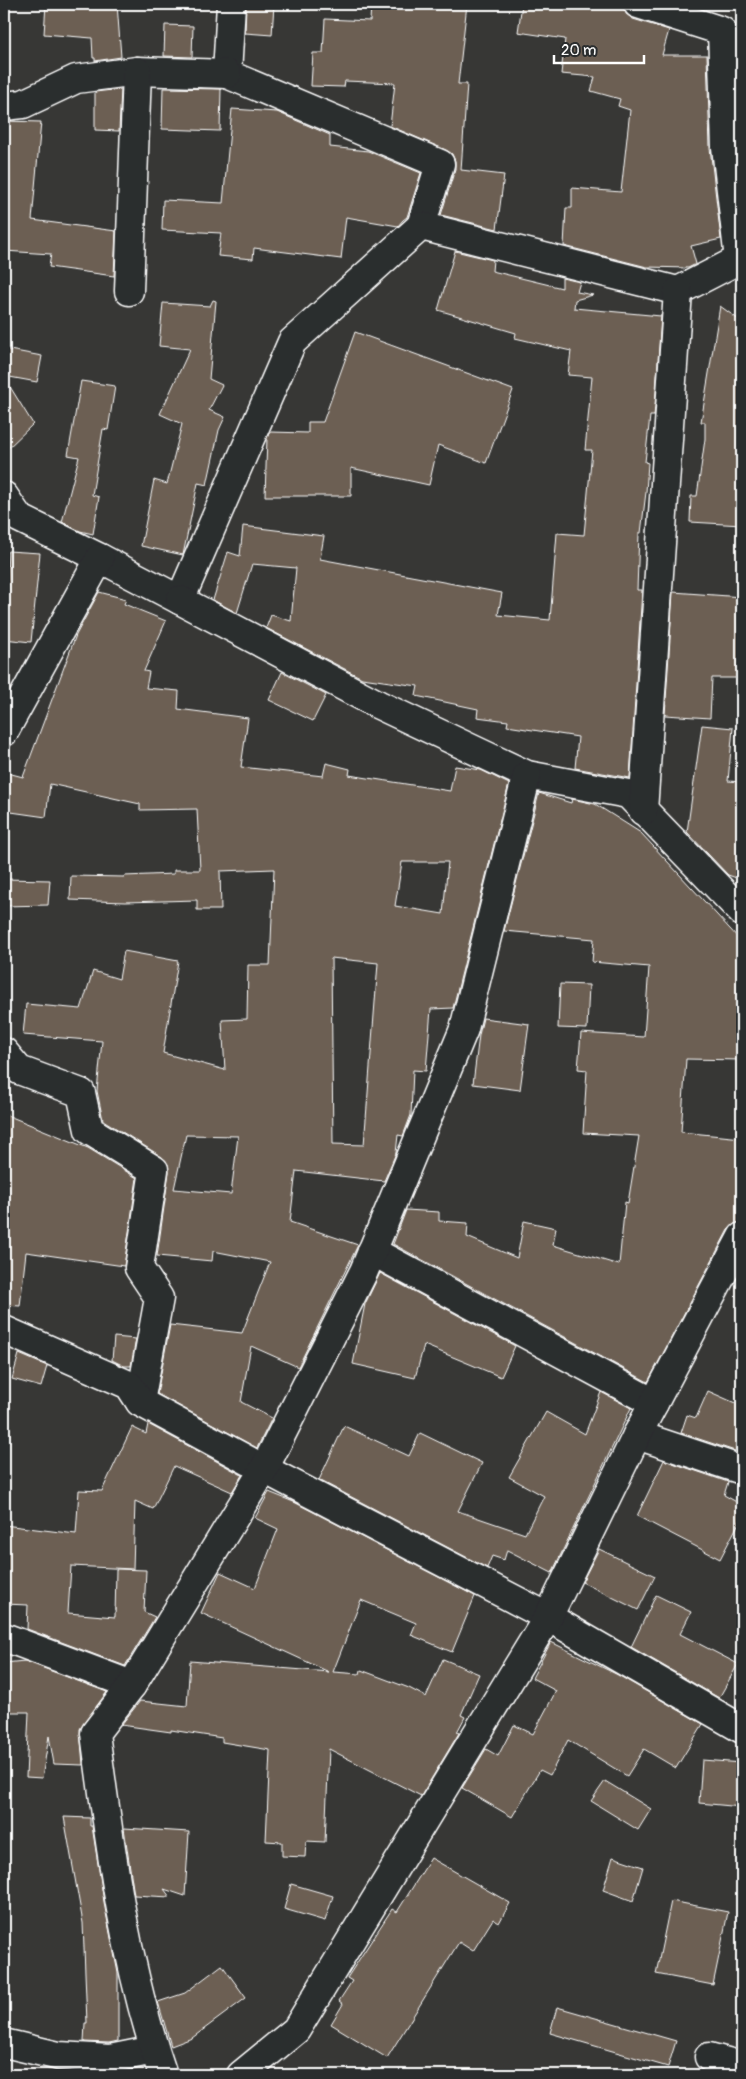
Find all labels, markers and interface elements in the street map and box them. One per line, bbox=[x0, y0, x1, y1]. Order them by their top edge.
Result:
scale bar bbox=[554, 32, 644, 64]
text: 20 m bbox=[561, 41, 596, 60]

